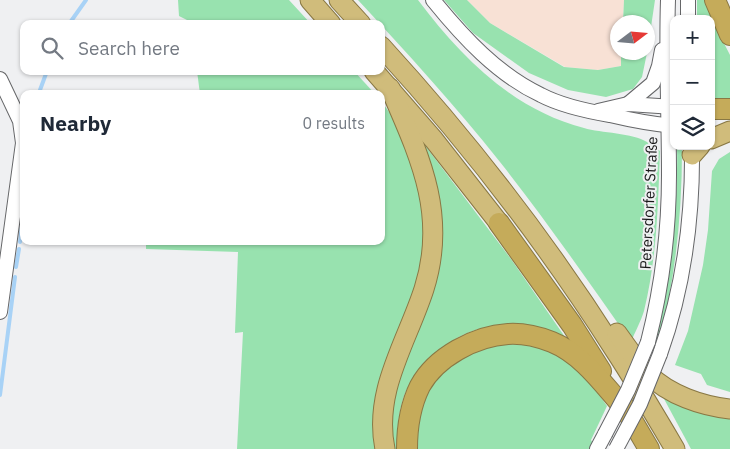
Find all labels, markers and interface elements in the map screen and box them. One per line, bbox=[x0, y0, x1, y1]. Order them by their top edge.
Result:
north arrow bbox=[610, 15, 655, 60]
map controls bbox=[670, 15, 715, 150]
button: + bbox=[670, 15, 715, 60]
search box bbox=[20, 20, 385, 75]
icon: search bbox=[38, 34, 66, 62]
text: Search here bbox=[78, 36, 180, 60]
button: − bbox=[670, 60, 715, 105]
button: layers bbox=[670, 105, 715, 150]
text: Nearby bbox=[40, 109, 111, 137]
text: 0 results bbox=[302, 113, 365, 133]
street label: Petersdorfer Straße bbox=[636, 136, 661, 270]

